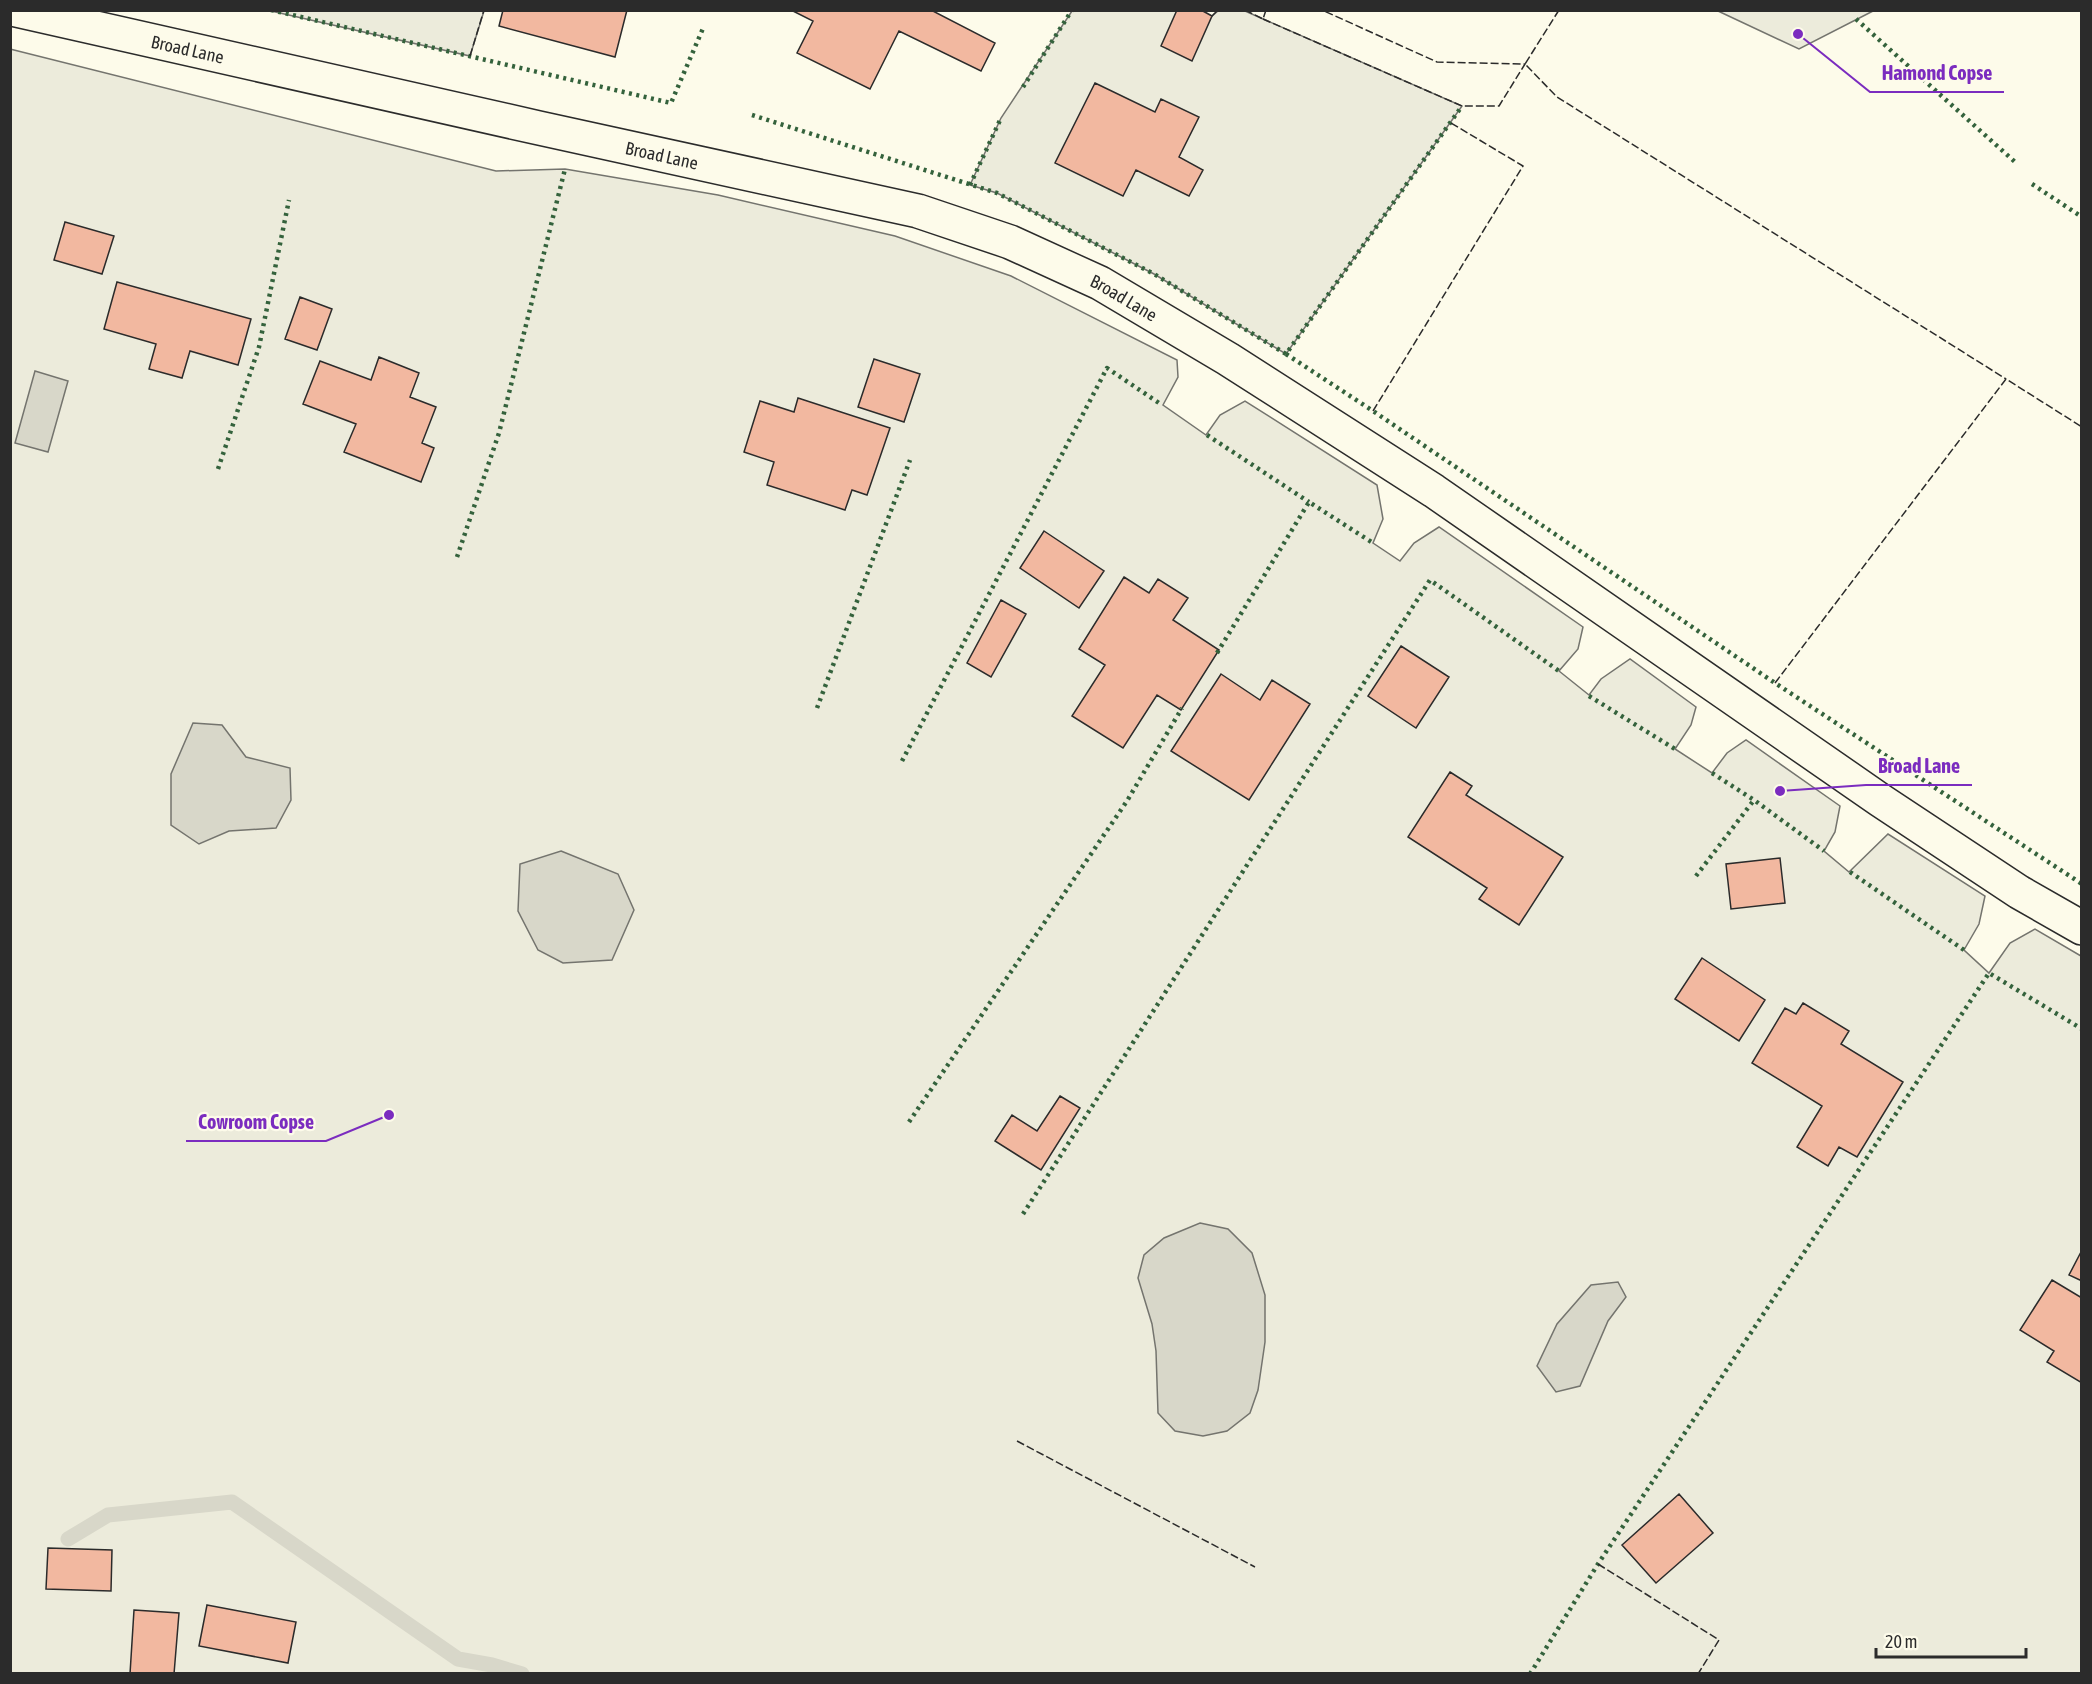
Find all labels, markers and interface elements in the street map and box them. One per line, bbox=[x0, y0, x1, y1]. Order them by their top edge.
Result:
street label: Broad Lane bbox=[149, 30, 226, 67]
callout: Hamond Copse bbox=[1870, 54, 2004, 92]
text: Hamond Copse bbox=[1882, 61, 1992, 84]
street label: Broad Lane bbox=[624, 137, 700, 173]
street label: Broad Lane bbox=[1087, 270, 1161, 325]
callout: Broad Lane bbox=[1866, 747, 1972, 785]
text: Broad Lane bbox=[1878, 754, 1960, 777]
callout: Cowroom Copse bbox=[186, 1103, 326, 1141]
text: Cowroom Copse bbox=[198, 1110, 314, 1133]
scale bar bbox=[1876, 1621, 2026, 1659]
text: 20 m bbox=[1885, 1631, 1917, 1652]

